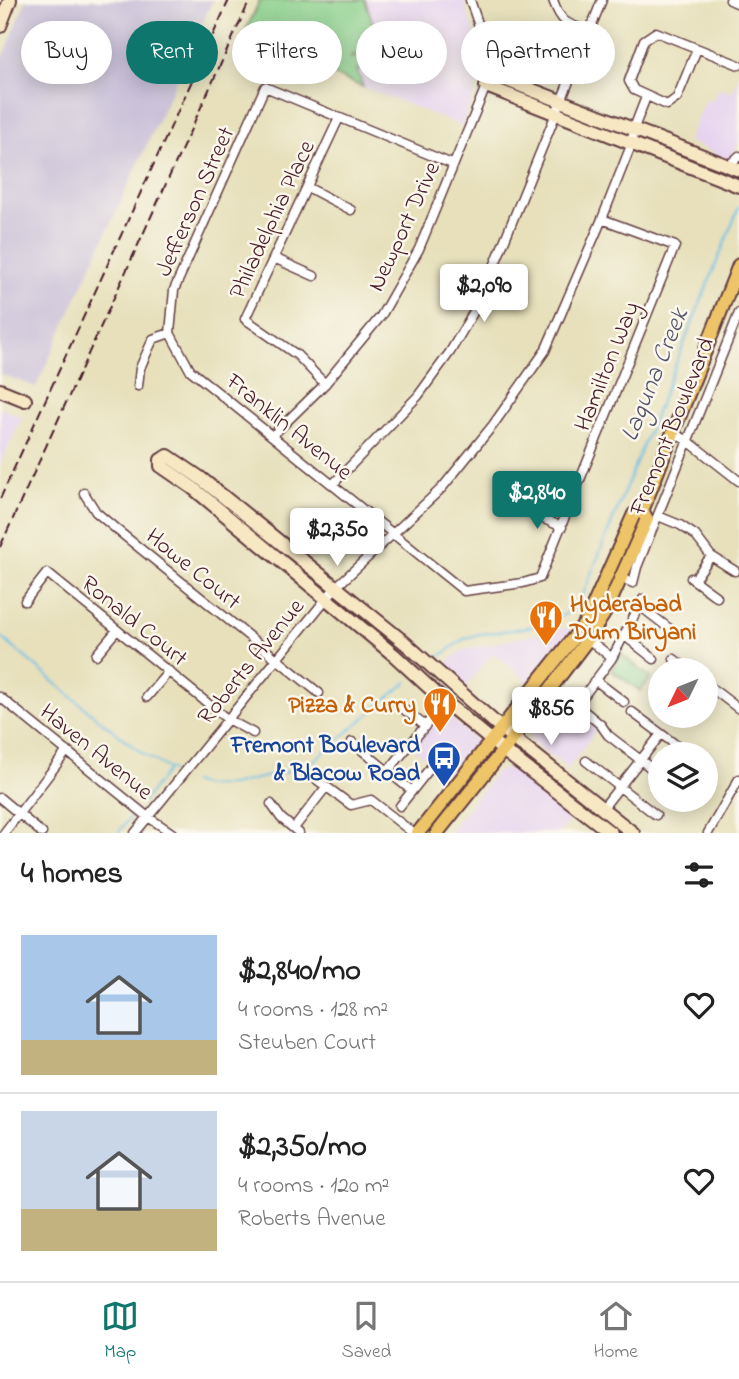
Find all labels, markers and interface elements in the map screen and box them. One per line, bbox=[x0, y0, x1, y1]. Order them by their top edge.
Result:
chip: Buy bbox=[21, 21, 112, 84]
chip: Rent bbox=[126, 21, 218, 84]
chip: Filters bbox=[232, 21, 342, 84]
chip: New bbox=[356, 21, 447, 84]
chip: Apartment bbox=[461, 21, 615, 84]
street label: Jefferson Street bbox=[148, 121, 245, 283]
street label: Philadelphia Place bbox=[221, 135, 325, 305]
street label: Newport Drive bbox=[360, 156, 451, 298]
pin: $2,090 bbox=[427, 264, 541, 324]
text: $2,090 bbox=[456, 270, 512, 303]
street label: Hamilton Way bbox=[566, 297, 651, 437]
water label: Laguna Creek bbox=[612, 301, 700, 447]
street label: Fremont Boulevard bbox=[621, 332, 725, 522]
street label: Franklin Avenue bbox=[217, 365, 360, 490]
pin: $2,840 bbox=[480, 472, 594, 531]
text: $2,840 bbox=[508, 477, 566, 510]
pin: $2,350 bbox=[280, 508, 394, 568]
text: $2,350 bbox=[306, 514, 368, 547]
street label: Howe Court bbox=[137, 521, 248, 619]
street label: Ronald Court bbox=[72, 568, 195, 676]
place label: Hyderabad Dum Biryani bbox=[569, 588, 696, 652]
street label: Roberts Avenue bbox=[190, 592, 314, 733]
restaurant icon: Hyderabad Dum Biryani bbox=[527, 598, 565, 647]
north arrow bbox=[648, 658, 718, 728]
map controls bbox=[648, 658, 718, 812]
restaurant icon: Pizza & Curry bbox=[421, 685, 459, 734]
pin: $856 bbox=[510, 688, 592, 747]
place label: Pizza & Curry bbox=[288, 689, 416, 725]
text: $856 bbox=[528, 693, 574, 726]
street label: Haven Avenue bbox=[31, 696, 160, 810]
place label: Fremont Boulevard & Blacow Road bbox=[230, 729, 420, 792]
bus stop icon: Fremont Boulevard & Blacow Road bbox=[425, 739, 463, 788]
button: layers bbox=[648, 742, 718, 812]
text: 4 homes bbox=[21, 853, 123, 897]
icon: filters bbox=[680, 856, 718, 894]
text: $2,840/mo bbox=[238, 950, 361, 994]
icon: home bbox=[77, 963, 161, 1047]
icon: heart bbox=[680, 986, 718, 1024]
text: 4 rooms · 128 m² bbox=[238, 994, 388, 1027]
text: Steuben Court bbox=[238, 1027, 376, 1060]
text: $2,350/mo bbox=[238, 1126, 367, 1170]
icon: home bbox=[77, 1139, 161, 1223]
icon: heart bbox=[680, 1162, 718, 1200]
text: 4 rooms · 120 m² bbox=[238, 1170, 389, 1203]
text: Roberts Avenue bbox=[238, 1203, 386, 1236]
tab: Map bbox=[101, 1297, 139, 1366]
tab: Saved bbox=[342, 1297, 391, 1366]
tab: Home bbox=[594, 1297, 638, 1366]

